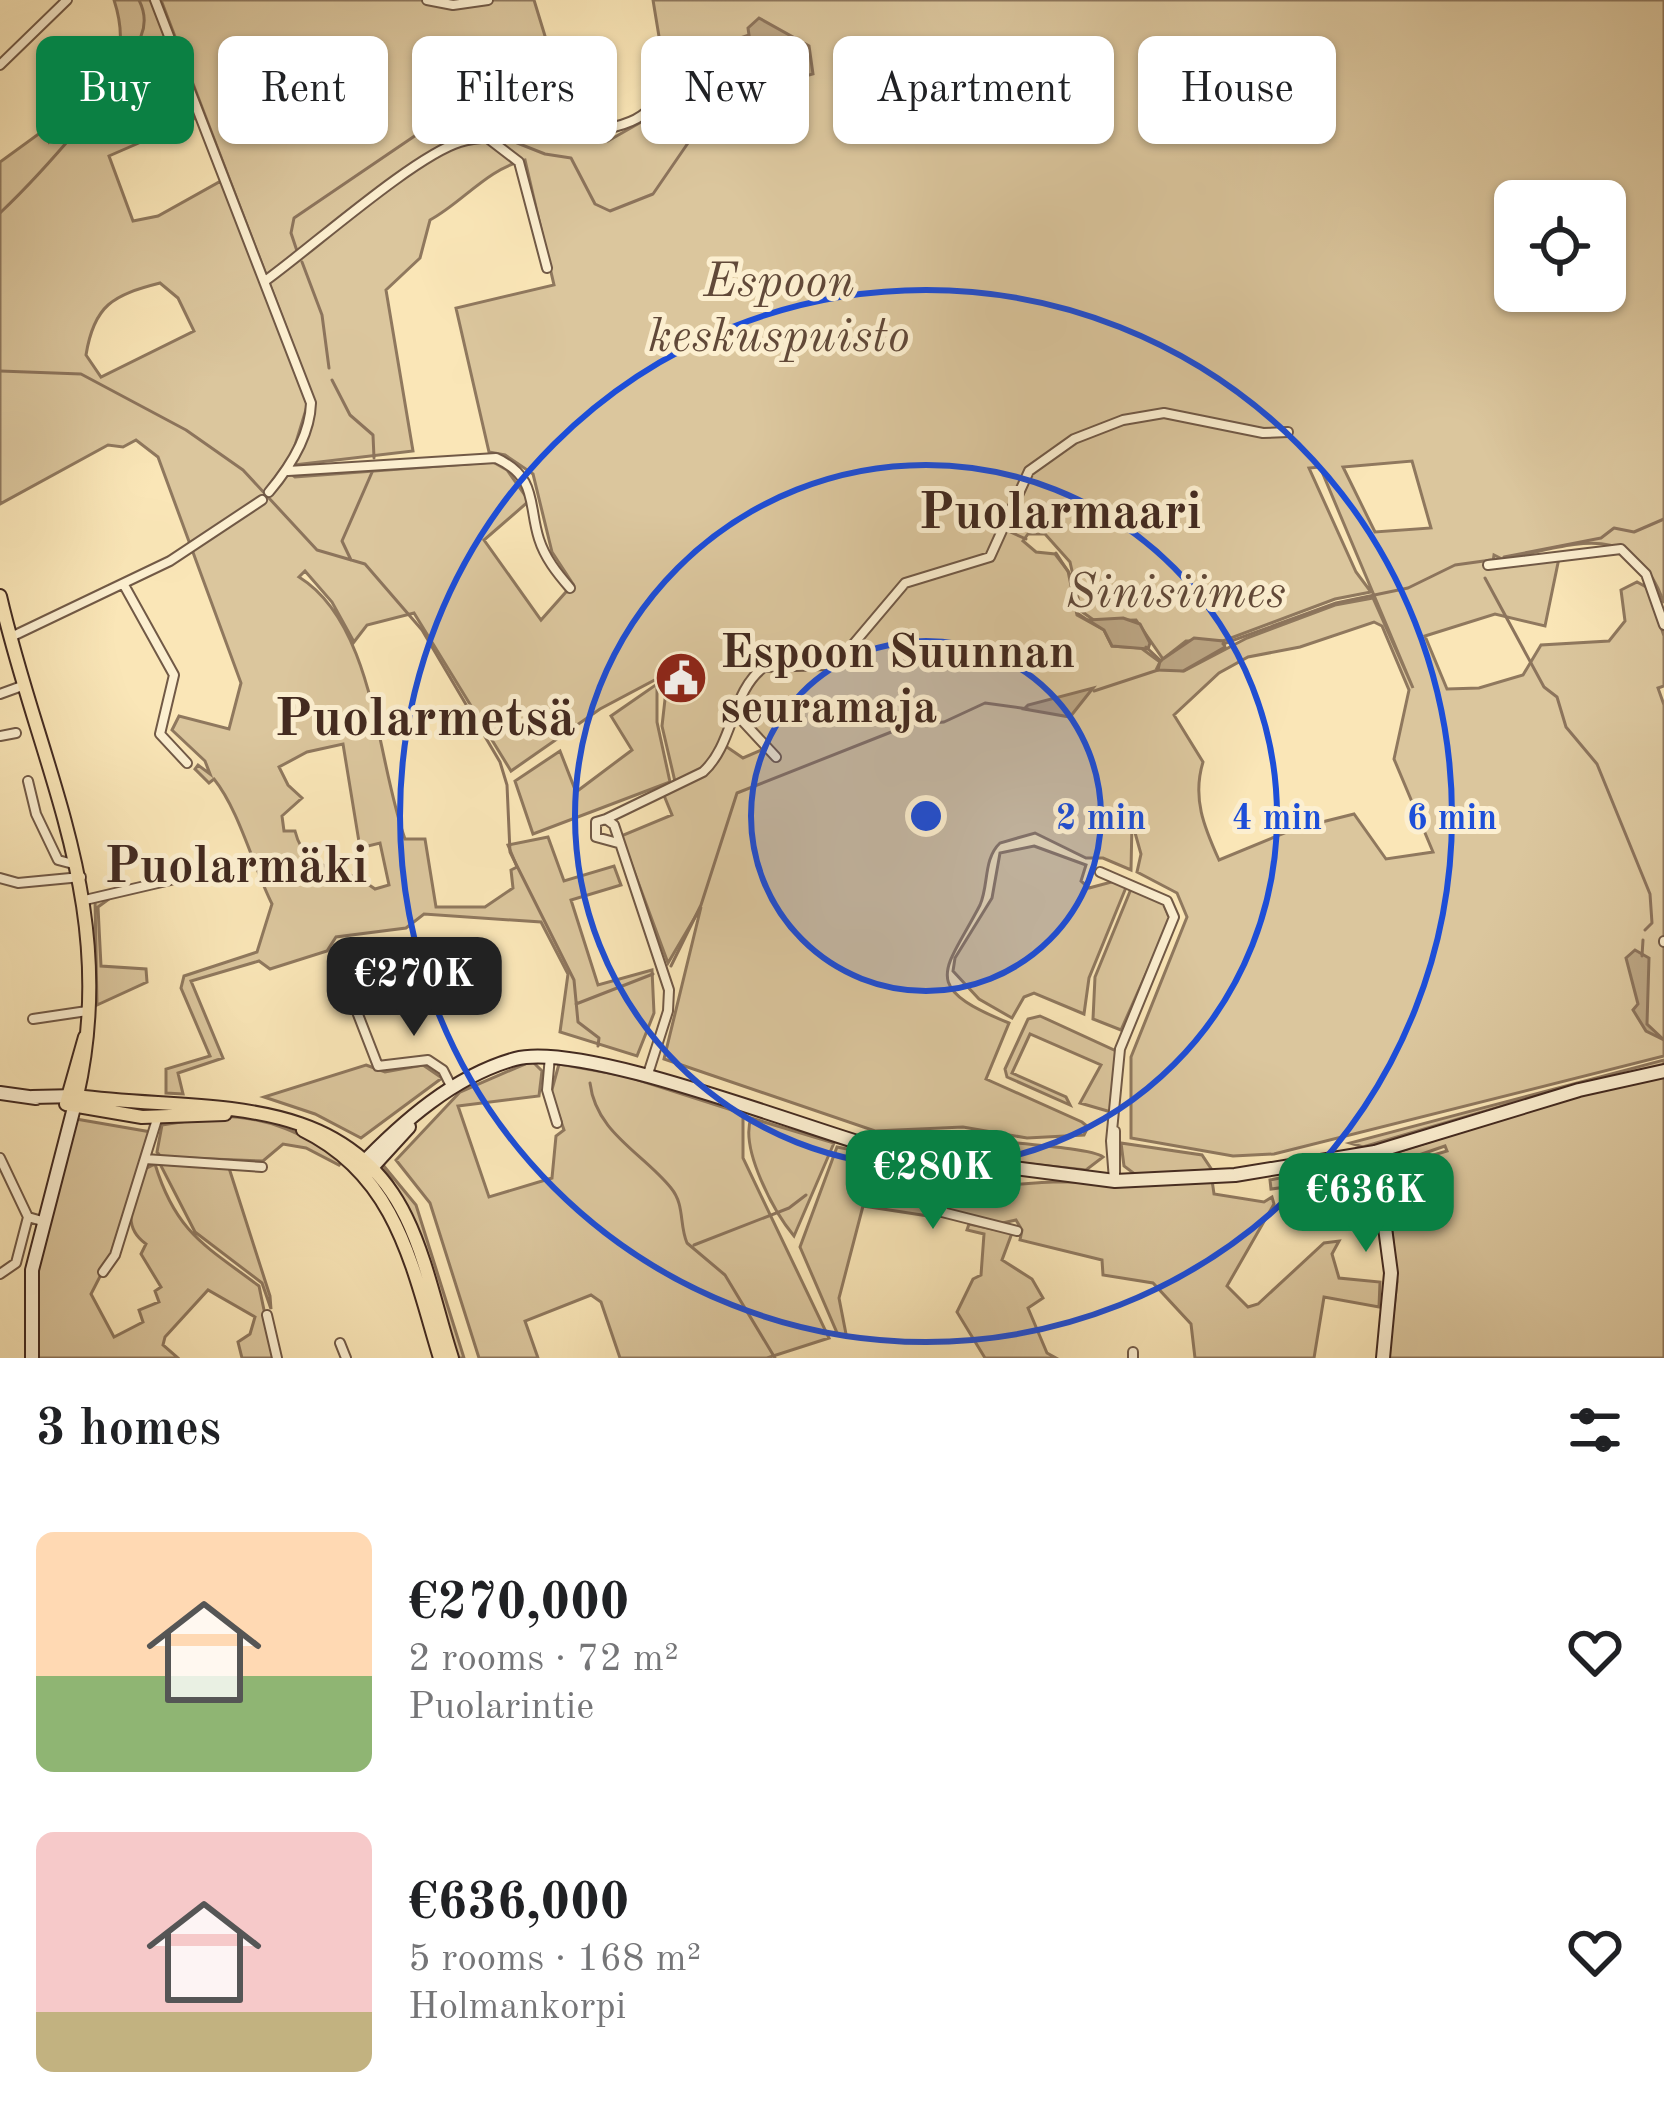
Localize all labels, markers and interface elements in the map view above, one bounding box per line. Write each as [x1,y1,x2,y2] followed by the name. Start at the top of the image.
[36,36,194,144] chip: Buy
[218,36,388,144] chip: Rent
[412,36,617,144] chip: Filters
[641,36,809,144] chip: New
[833,36,1114,144] chip: Apartment
[1138,36,1336,144] chip: House
[1494,180,1626,312] map controls
[1494,180,1626,312] button: locate
[648,259,910,362] park label: Espoon keskuspuisto
[918,489,1202,540] district label: Puolarmaari
[1066,570,1286,618] park label: Sinisiimes
[720,630,1075,733] place label: Espoon Suunnan seuramaja
[653,650,709,706] public building icon: Espoon Suunnan seuramaja
[274,694,576,748] district label: Puolarmetsä
[905,795,947,837] centre of rings
[1056,802,1146,838] text: 2 min
[1232,802,1322,838] text: 4 min
[1407,802,1497,838] text: 6 min
[104,843,368,894] district label: Puolarmäki
[330,937,498,1039] pin: €270K
[354,956,474,995] text: €270K
[849,1130,1017,1232] pin: €280K
[873,1149,993,1188] text: €280K
[1282,1153,1450,1255] pin: €636K
[1306,1172,1426,1211] text: €636K
[1562,1397,1628,1463] icon: filters
[36,1405,221,1456] text: 3 homes
[408,1579,629,1630] text: €270,000
[132,1580,276,1724] icon: home
[1562,1619,1628,1685] icon: heart
[408,1640,679,1679] text: 2 rooms · 72 m²
[408,1688,594,1727] text: Puolarintie
[408,1879,629,1930] text: €636,000
[132,1880,276,2024] icon: home
[1562,1919,1628,1985] icon: heart
[408,1940,701,1979] text: 5 rooms · 168 m²
[408,1988,626,2027] text: Holmankorpi

